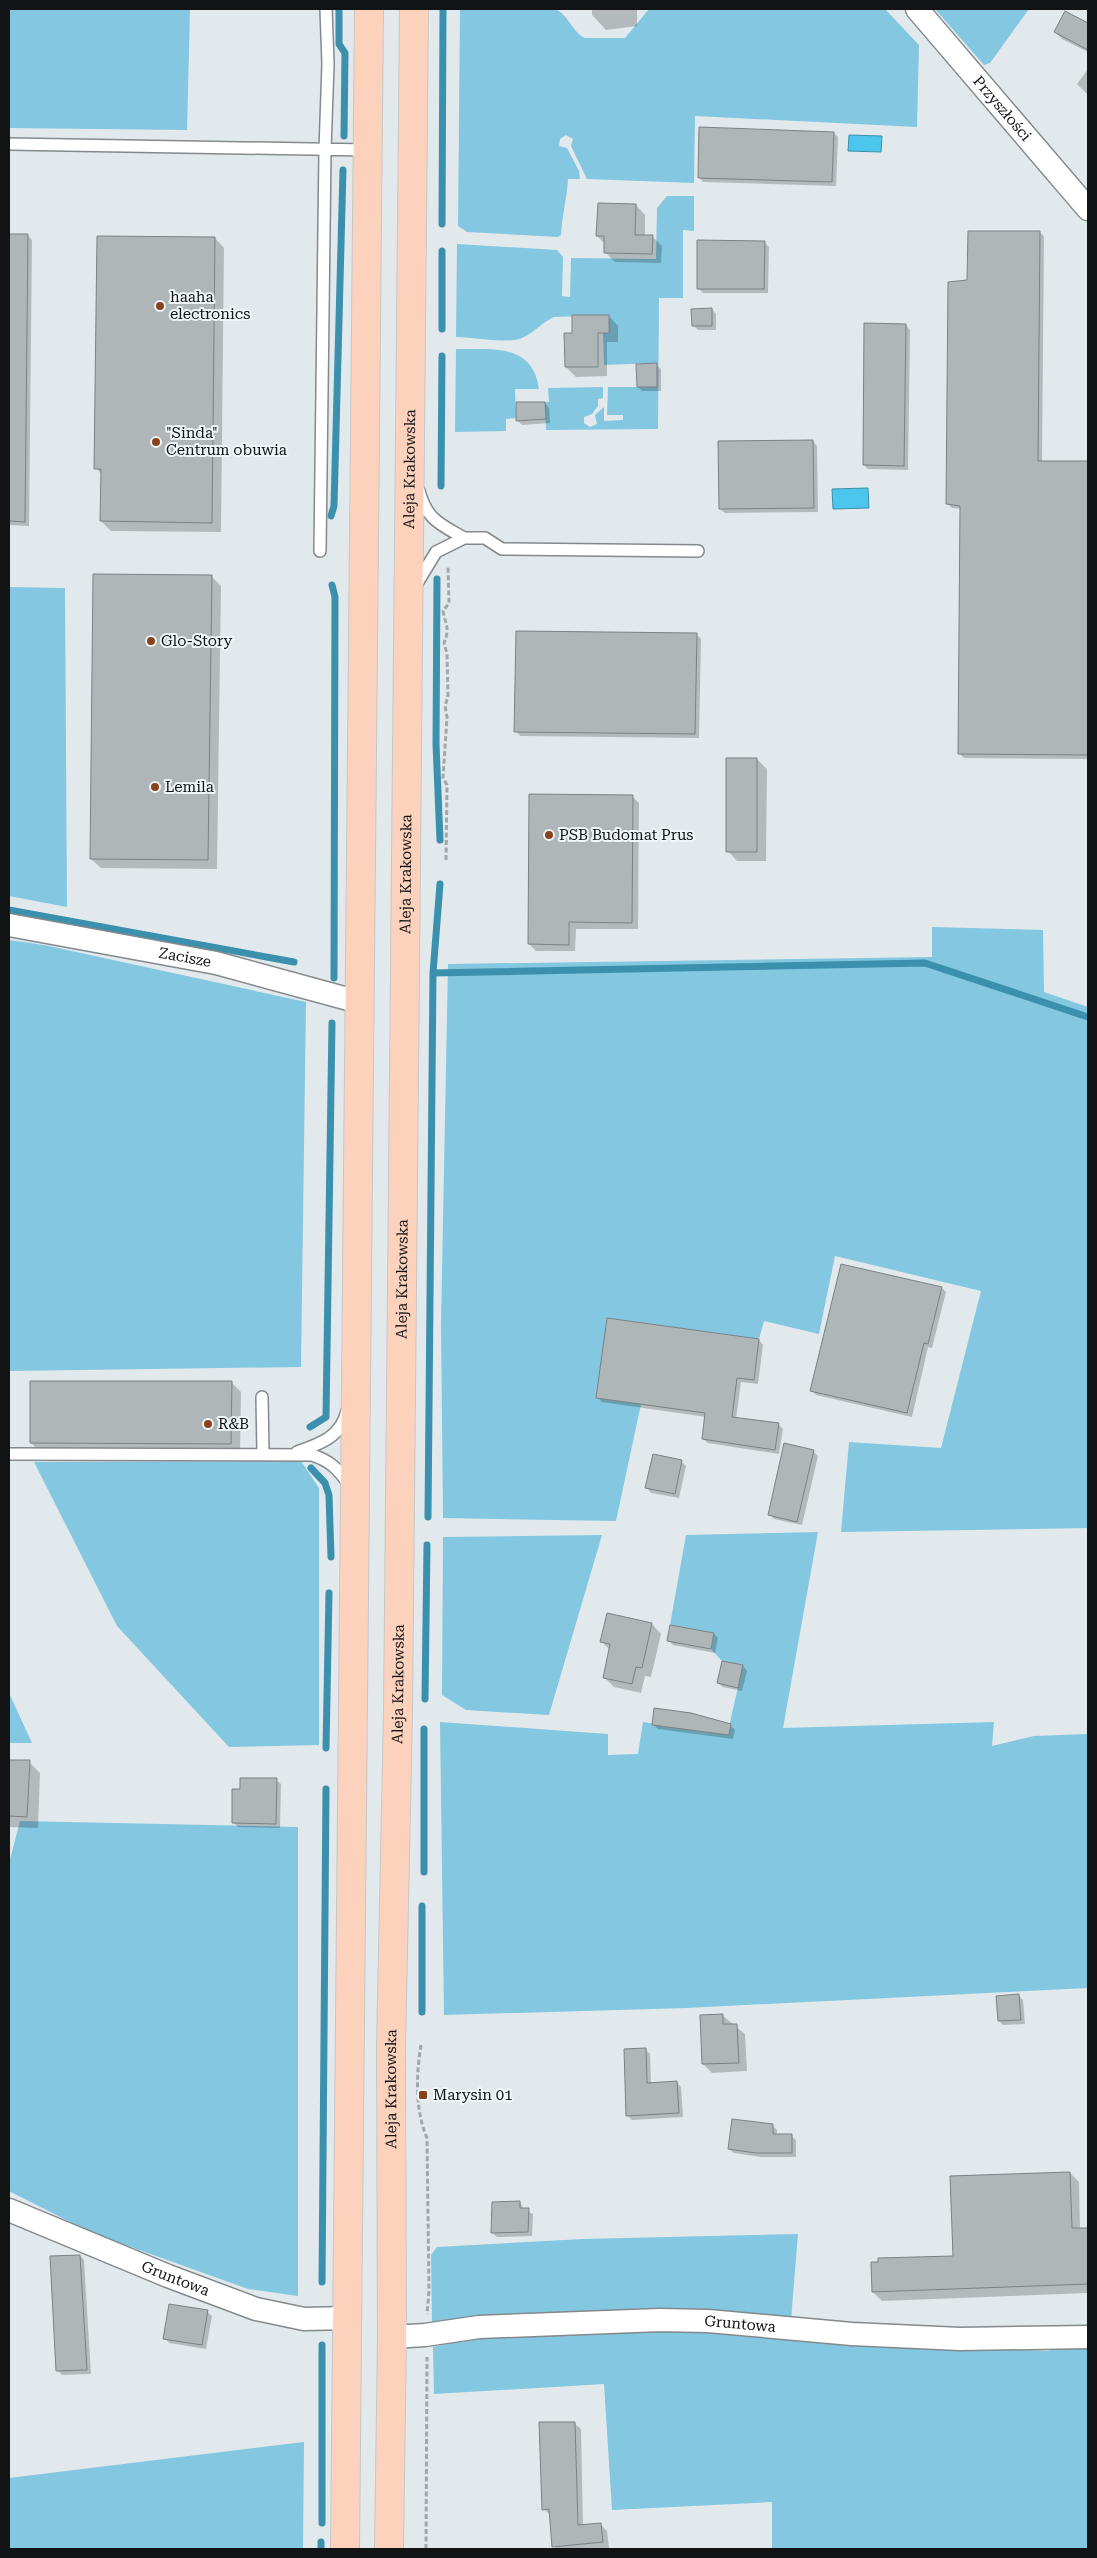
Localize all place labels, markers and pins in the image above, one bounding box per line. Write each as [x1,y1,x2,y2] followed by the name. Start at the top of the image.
[170,288,250,323] place label: haaha electronics
[154,300,166,312] marker: haaha electronics
[166,424,287,459] place label: "Sinda" Centrum obuwia
[150,436,162,448] marker: "Sinda" Centrum obuwia
[161,632,232,650] place label: Glo-Story
[145,635,157,647] marker: Glo-Story
[165,778,214,796] place label: Lemila
[149,781,161,793] marker: Lemila
[559,826,693,844] place label: PSB Budomat Prus
[543,829,555,841] marker: PSB Budomat Prus
[218,1415,249,1433] place label: R&B
[202,1418,214,1430] marker: R&B
[433,2086,513,2104] place label: Marysin 01
[417,2089,429,2101] marker: Marysin 01

